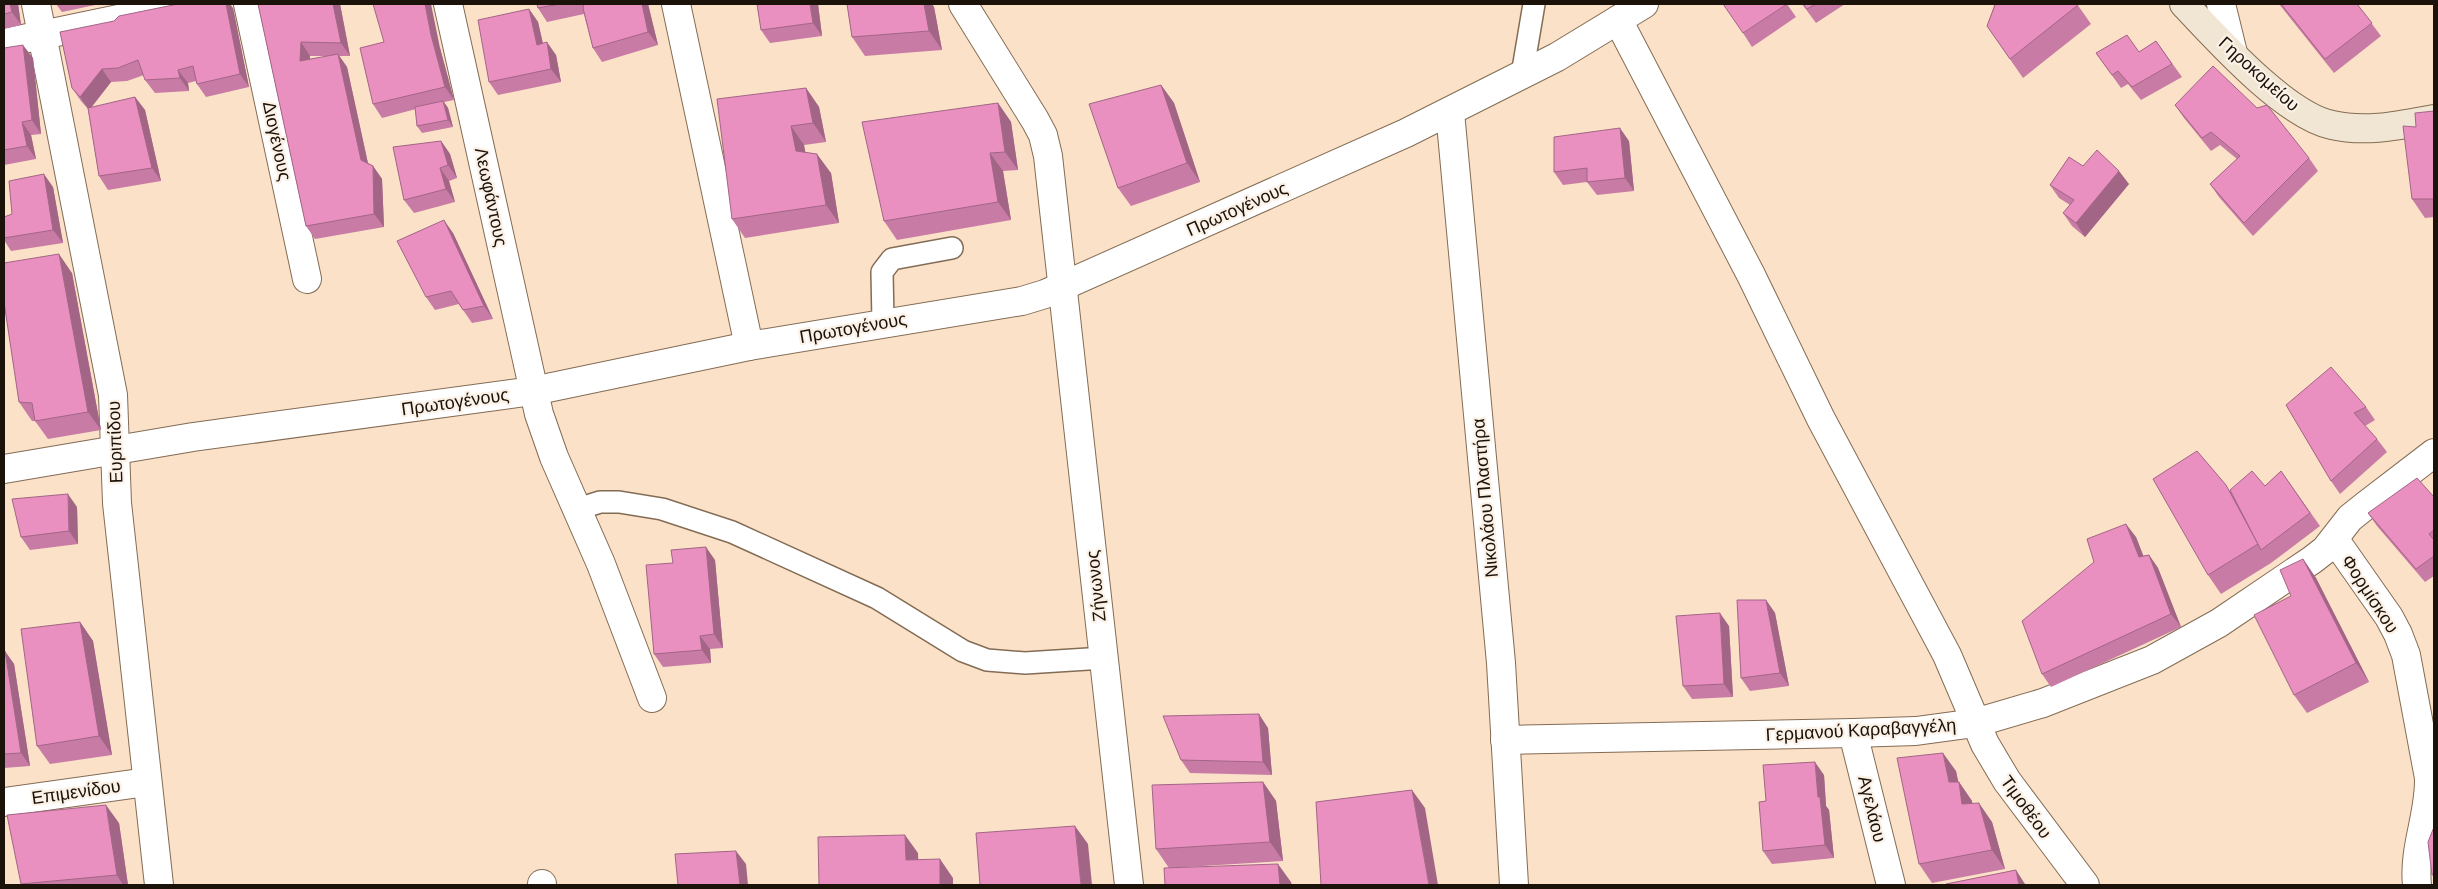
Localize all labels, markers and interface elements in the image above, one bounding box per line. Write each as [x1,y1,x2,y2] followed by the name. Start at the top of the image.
[2214,32,2304,116] street label: Γηροκομείου
[258,99,296,183] street label: Διογένους
[470,146,512,249] street label: Λεωφάντους
[1183,177,1291,241] street label: Πρωτογένους
[798,308,909,348] street label: Πρωτογένους
[400,384,511,420] street label: Πρωτογένους
[103,400,127,484] street label: Ευριπίδου
[1467,417,1503,579] street label: Νικολάου Πλαστήρα
[1081,549,1111,623] street label: Ζήνωνος
[2337,551,2403,637] street label: Φορμίσκου
[1765,714,1957,746] street label: Γερμανού Καραβαγγέλη
[1996,771,2056,843] street label: Τιμοθέου
[1853,773,1891,845] street label: Αγελάου
[30,775,122,809] street label: Επιμενίδου

